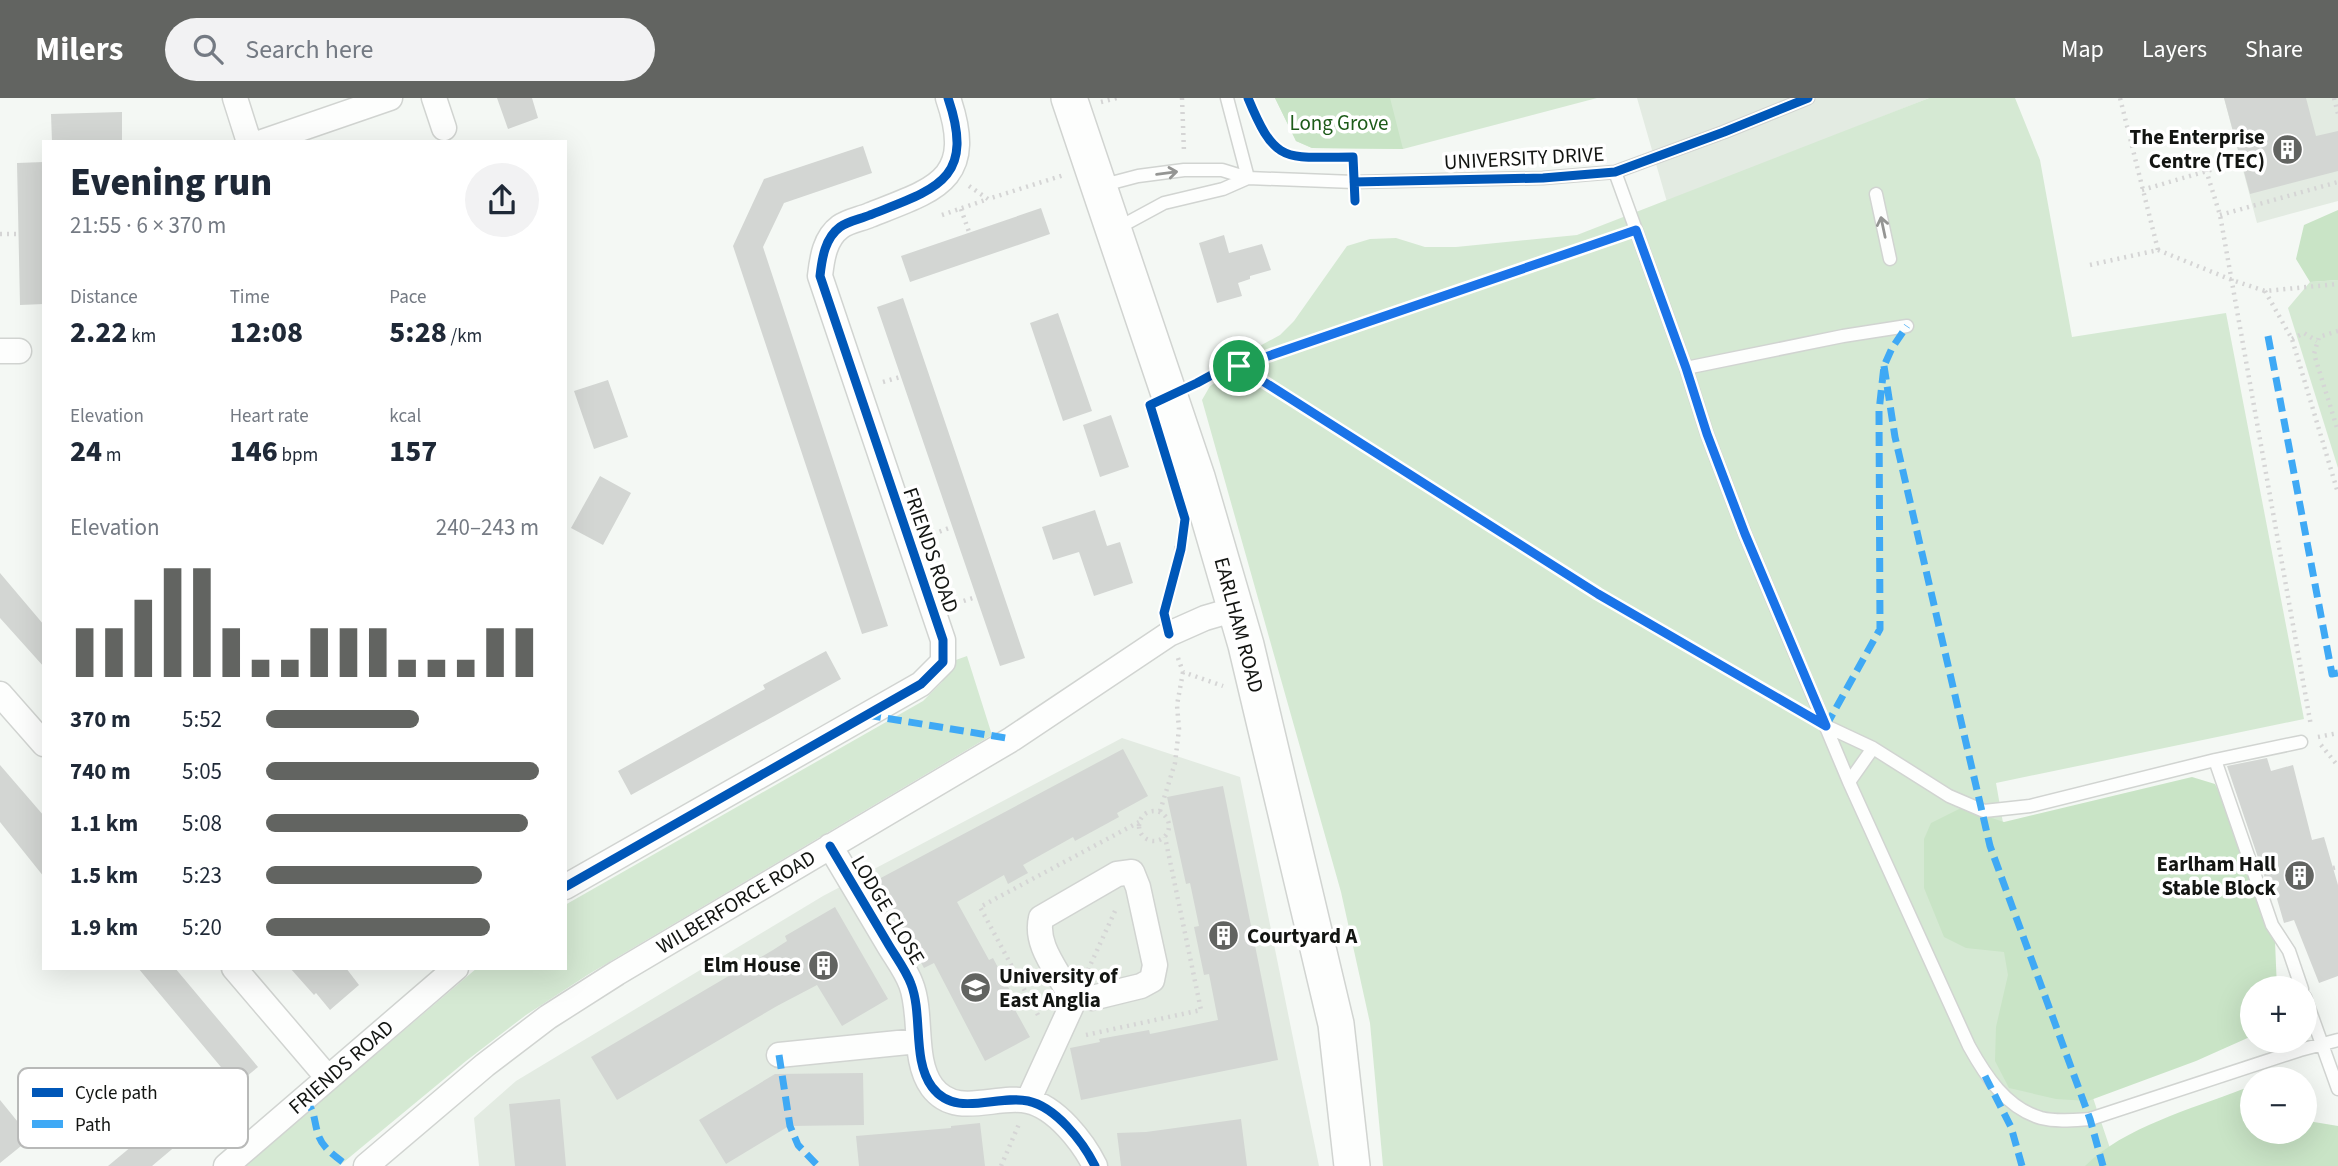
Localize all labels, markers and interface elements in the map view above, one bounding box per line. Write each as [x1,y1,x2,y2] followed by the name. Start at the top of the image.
[165,18,655,81] search box
[35,26,123,73] text: Milers
[189,30,227,68] icon: search
[245,31,373,68] text: Search here
[2061,32,2104,67] text: Map
[2142,32,2207,67] text: Layers
[2245,32,2303,67] text: Share
[1289,108,1389,138] park label: Long Grove
[2129,122,2265,176] place label: The Enterprise Centre (TEC)
[2271,132,2305,166] building icon: The Enterprise Centre (TEC)
[1443,139,1605,177] street label: UNIVERSITY DRIVE
[70,156,272,210] text: Evening run
[465,163,539,237] button: share
[1155,166,1177,179] one-way arrow
[70,209,226,242] text: 21:55 · 6 × 370 m
[1875,216,1889,239] one-way arrow
[70,284,138,311] text: Distance
[230,284,270,311] text: Time
[389,284,427,311] text: Pace
[70,311,127,354] text: 2.22
[230,311,303,354] text: 12:08
[389,311,447,354] text: 5:28
[127,323,156,350] text: km
[447,323,482,350] text: /km
[1209,336,1269,396] pin
[1220,347,1258,385] icon: arrive
[70,403,144,430] text: Elevation
[230,403,309,430] text: Heart rate
[389,403,421,430] text: kcal
[70,430,102,473] text: 24
[230,430,278,473] text: 146
[389,430,437,473] text: 157
[102,442,122,469] text: m
[278,442,318,469] text: bpm
[896,483,966,617] street label: FRIENDS ROAD
[70,511,160,544] text: Elevation
[436,511,539,544] text: 240–243 m
[1206,554,1272,696] street label: EARLHAM ROAD
[70,703,131,736] text: 370 m
[182,703,222,736] text: 5:52
[70,755,131,788] text: 740 m
[182,755,222,788] text: 5:05
[70,807,138,840] text: 1.1 km
[182,807,222,840] text: 5:08
[651,843,821,961] street label: WILBERFORCE ROAD
[2157,849,2276,903] place label: Earlham Hall Stable Block
[844,850,932,970] street label: LODGE CLOSE
[70,859,138,892] text: 1.5 km
[182,859,222,892] text: 5:23
[2282,859,2316,893] building icon: Earlham Hall Stable Block
[70,911,138,944] text: 1.9 km
[182,911,222,944] text: 5:20
[1207,919,1241,953] building icon: Courtyard A
[1247,921,1358,951] place label: Courtyard A
[807,948,841,982] building icon: Elm House
[703,950,801,980] place label: Elm House
[999,961,1118,1015] place label: University of East Anglia
[959,971,993,1005] school or university icon: University of East Anglia
[2240,976,2317,1144] map controls
[2240,976,2317,1053] button: +
[282,1013,400,1121] street label: FRIENDS ROAD
[2240,1067,2317,1144] button: −
[18,1068,248,1148] legend
[75,1080,157,1107] text: Cycle path
[75,1112,111,1139] text: Path

